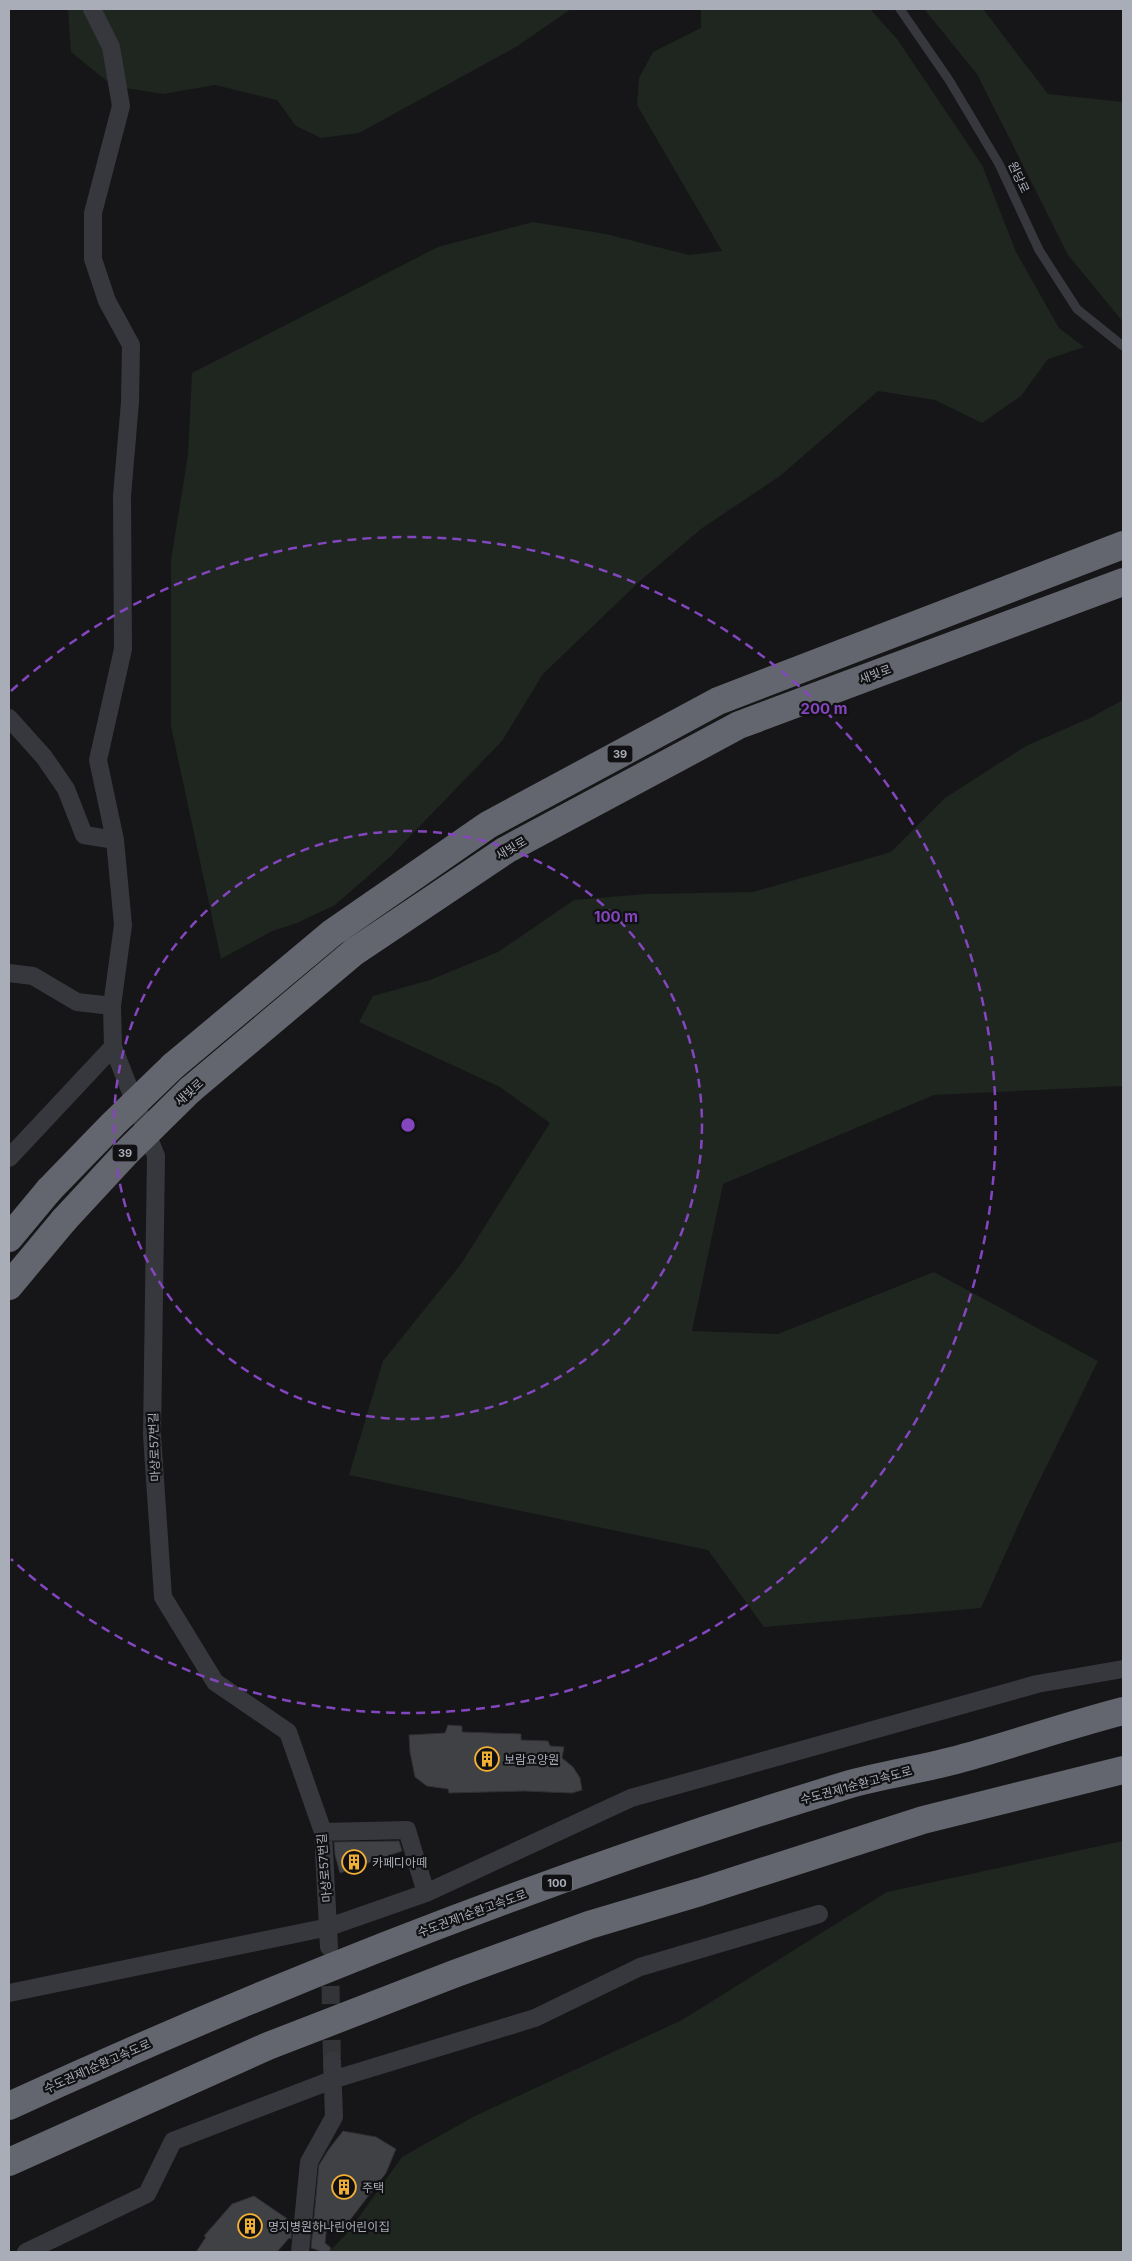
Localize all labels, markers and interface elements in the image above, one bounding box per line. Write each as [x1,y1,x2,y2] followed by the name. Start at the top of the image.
[1005,159,1033,195] street label: 원당로
[857,661,893,687] street label: 새빛로
[801,699,847,718] text: 200 m
[608,746,632,762] road number: 39
[493,833,529,863] street label: 새빛로
[594,907,638,926] text: 100 m
[172,1075,206,1109] street label: 새빛로
[399,1116,417,1134] centre of rings
[112,1144,138,1162] road number: 39
[145,1412,163,1482] street label: 마상로57번길
[474,1746,500,1772] building icon: 보람요양원
[504,1752,559,1767] place label: 보람요양원
[798,1763,914,1807] street label: 수도권제1순환고속도로
[314,1833,334,1903] street label: 마상로57번길
[341,1849,367,1875] building icon: 카페디아떼
[372,1855,427,1870] place label: 카페디아떼
[542,1875,572,1892] road number: 100
[415,1886,529,1940] street label: 수도권제1순환고속도로
[41,2036,153,2096] street label: 수도권제1순환고속도로
[331,2174,357,2200] building icon: 주택
[362,2180,384,2195] place label: 주택
[237,2213,263,2239] building icon: 명지병원하나린어린이집
[268,2219,389,2234] place label: 명지병원하나린어린이집

